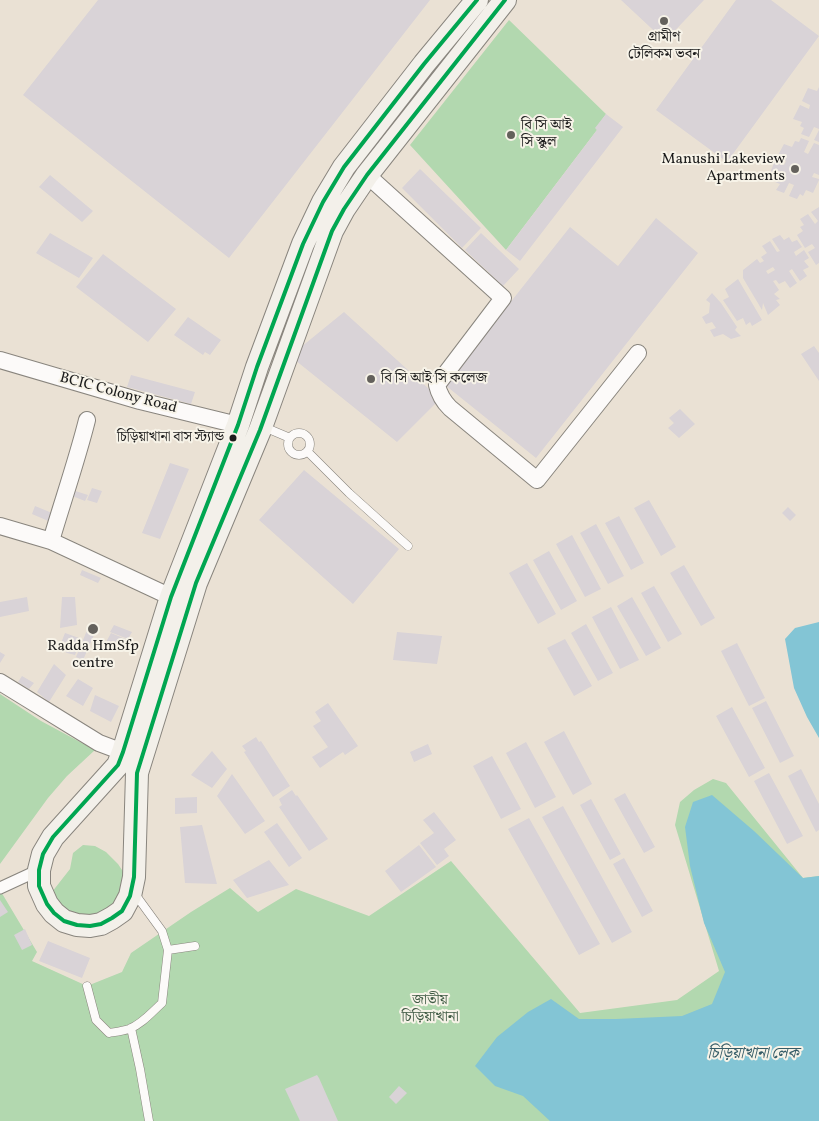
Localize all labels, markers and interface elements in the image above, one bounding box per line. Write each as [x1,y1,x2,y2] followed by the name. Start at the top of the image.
[658,15,670,27] marker: গ্রামীণ টেলিকম ভবন
[628,29,700,64] place label: গ্রামীণ টেলিকম ভবন
[521,117,572,152] place label: বি সি আই সি স্কুল
[505,129,517,141] marker: বি সি আই সি স্কুল
[661,151,785,186] place label: Manushi Lakeview Apartments
[789,163,801,175] marker: Manushi Lakeview Apartments
[57,370,179,418] street label: BCIC Colony Road
[381,370,487,388] place label: বি সি আই সি কলেজ
[365,373,377,385] marker: বি সি আই সি কলেজ
[117,430,224,446] place label: চিড়িয়াখানা বাস স্ট্যান্ড
[228,433,238,443] marker: চিড়িয়াখানা বাস স্ট্যান্ড
[86,622,100,636] marker: Radda HmSfp centre
[47,638,139,673] place label: Radda HmSfp centre
[401,992,459,1027] park label: জাতীয় চিড়িয়াখানা
[707,1045,799,1065] water label: চিড়িয়াখানা লেক

